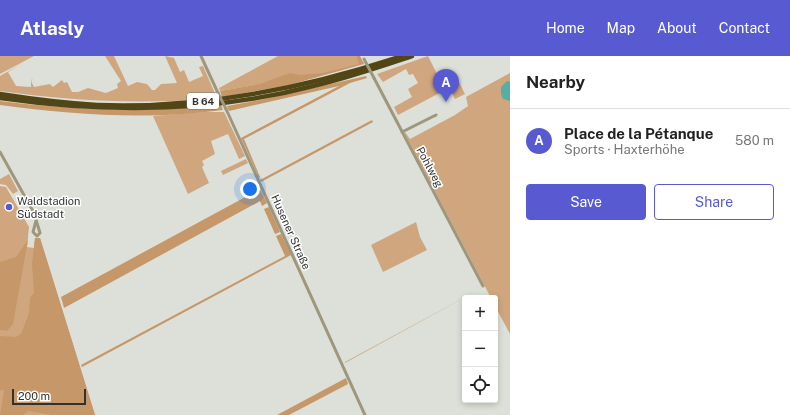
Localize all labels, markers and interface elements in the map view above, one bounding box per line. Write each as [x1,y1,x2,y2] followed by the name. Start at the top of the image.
[20,17,84,39] text: Atlasly
[546,20,585,36] text: Home
[607,20,635,36] text: Map
[657,20,697,36] text: About
[719,20,770,36] text: Contact
[433,69,459,102] pin: A
[526,72,585,92] text: Nearby
[187,93,219,109] road number: B 64
[564,125,713,142] text: Place de la Pétanque
[534,133,544,148] text: A
[735,133,774,148] text: 580 m
[564,142,685,157] text: Sports · Haxterhöhe
[414,145,446,189] street label: Pohlweg
[240,179,260,199] your location
[526,184,646,220] button: Save
[654,184,774,220] button: Share
[269,193,313,271] street label: Husener Straße
[17,195,80,220] place label: Waldstadion Südstadt
[4,202,14,212] marker: Waldstadion Südstadt
[462,295,498,403] map controls
[462,295,498,331] button: +
[462,331,498,367] button: −
[462,367,498,403] button: locate
[12,387,86,406] scale bar
[18,390,50,402] text: 200 m

